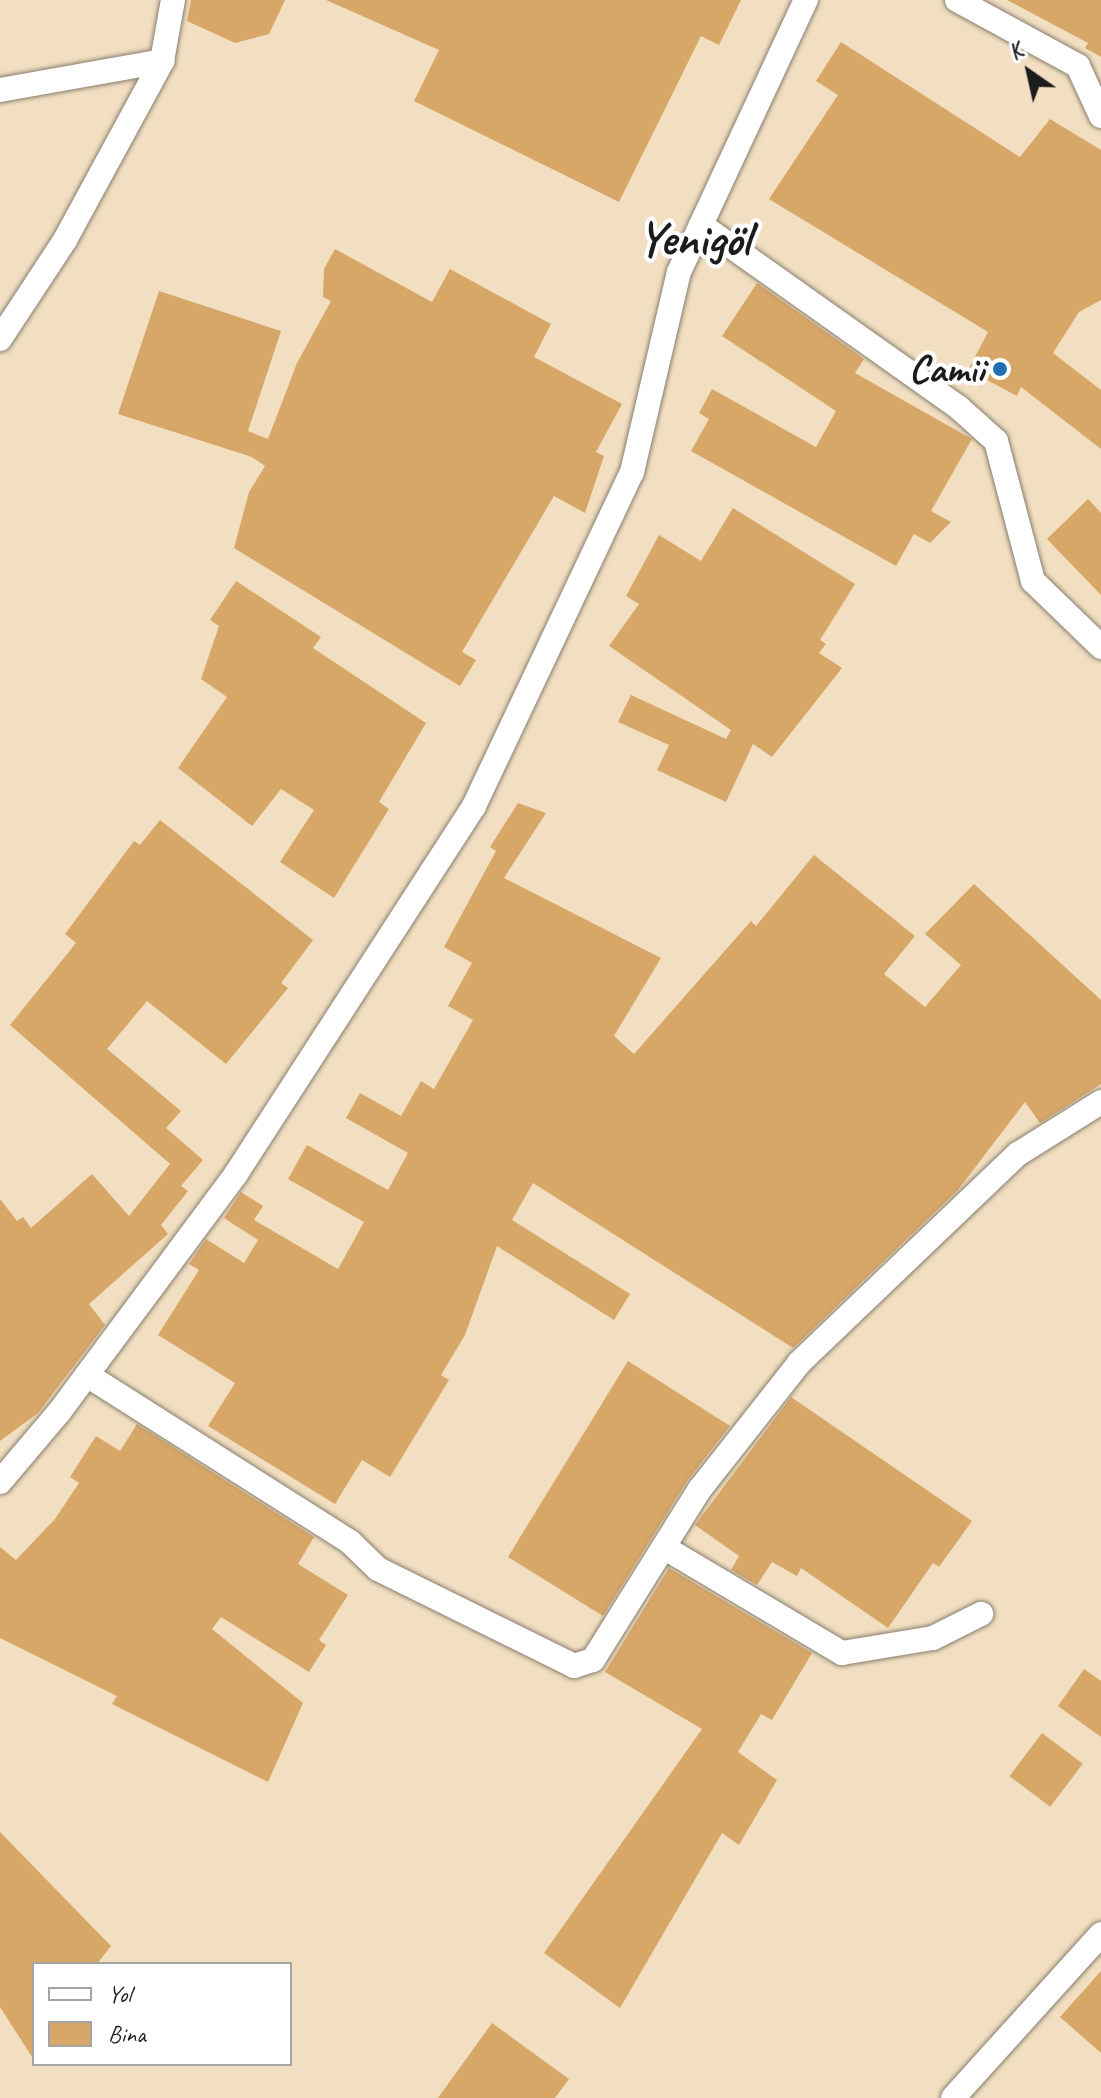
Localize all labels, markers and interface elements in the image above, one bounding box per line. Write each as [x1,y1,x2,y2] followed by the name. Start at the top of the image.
[989,32,1069,112] north arrow
[1003,37,1028,67] text: K
[638,211,750,269] district label: Yenigöl
[909,345,984,393] place label: Camii
[991,360,1009,378] marker: Camii
[32,1962,292,2066] legend
[108,1979,131,2009] text: Yol
[108,2019,146,2049] text: Bina

